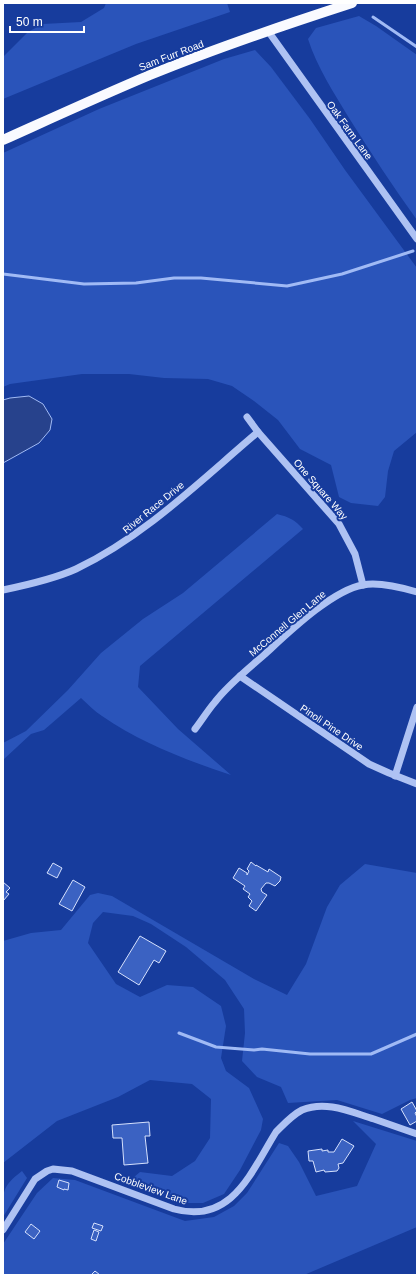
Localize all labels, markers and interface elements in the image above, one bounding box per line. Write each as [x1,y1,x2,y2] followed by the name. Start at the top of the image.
[10,8,84,34] scale bar
[16,15,43,29] text: 50 m
[137,38,205,73] street label: Sam Furr Road
[325,99,375,162] street label: Oak Farm Lane
[291,457,350,522] street label: One Square Way
[120,479,186,535] street label: River Race Drive
[247,588,328,659] street label: McConnell Glen Lane
[298,702,366,753] street label: Pinoli Pine Drive
[113,1170,189,1207] street label: Cobbleview Lane

